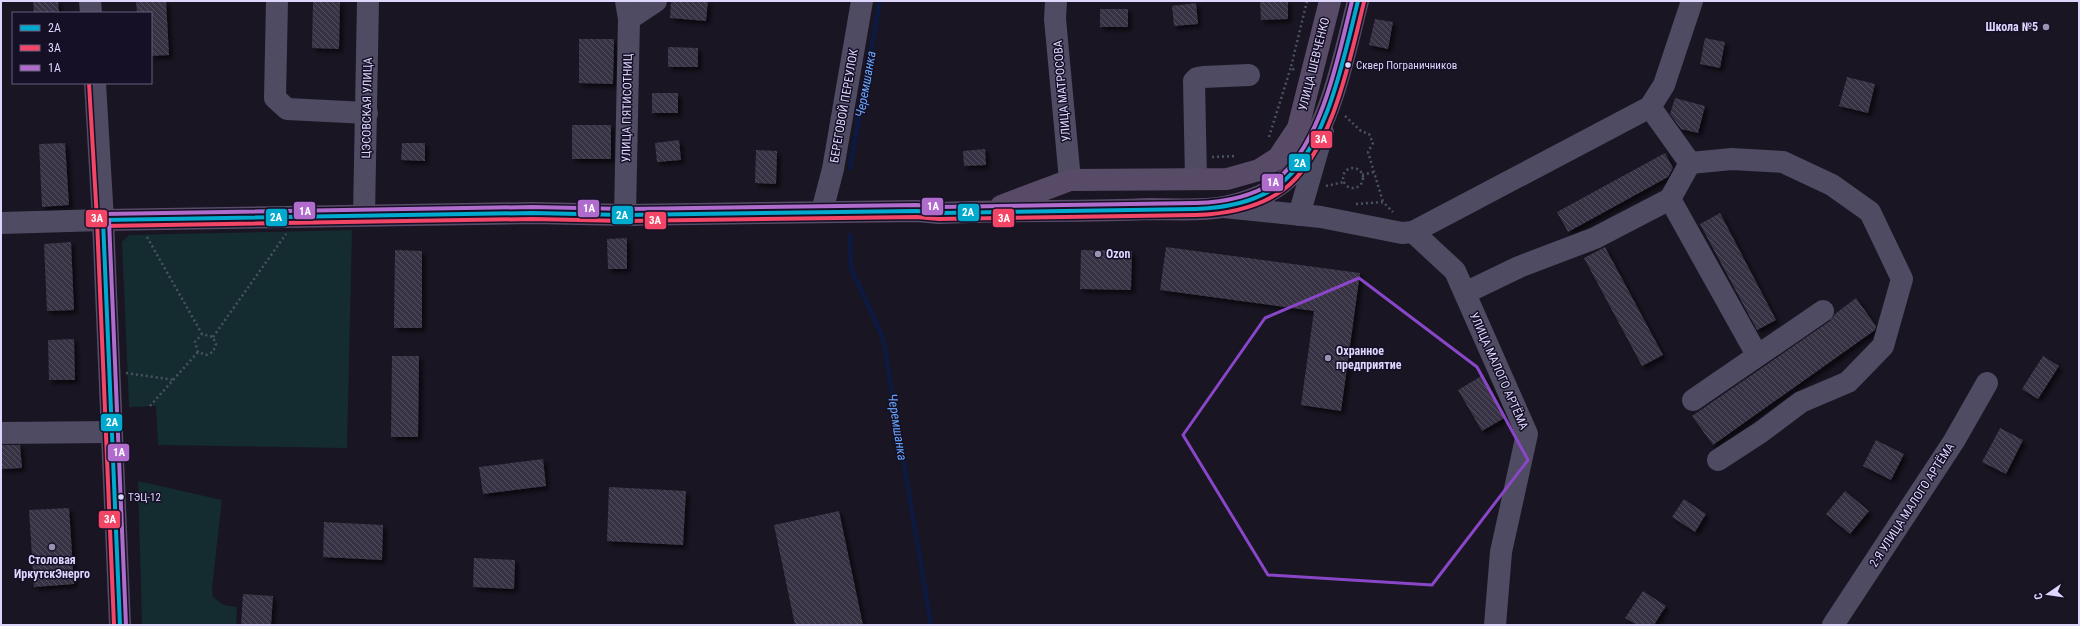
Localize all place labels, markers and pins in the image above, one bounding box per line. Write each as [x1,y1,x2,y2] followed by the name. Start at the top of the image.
[1985,20,2038,34] place label: Школа №5
[2041,22,2051,32] marker: Школа №5
[1356,59,1457,72] place label: Сквер Пограничников
[1343,60,1353,70] marker: Сквер Пограничников
[1106,247,1131,261] place label: Ozon
[1093,249,1103,259] marker: Ozon
[1336,344,1402,372] place label: Охранное предприятие
[1323,353,1333,363] marker: Охранное предприятие
[128,491,161,504] place label: ТЭЦ-12
[116,492,126,502] marker: ТЭЦ-12
[47,542,57,552] marker: Столовая ИркутскЭнерго
[14,553,90,581] place label: Столовая ИркутскЭнерго

